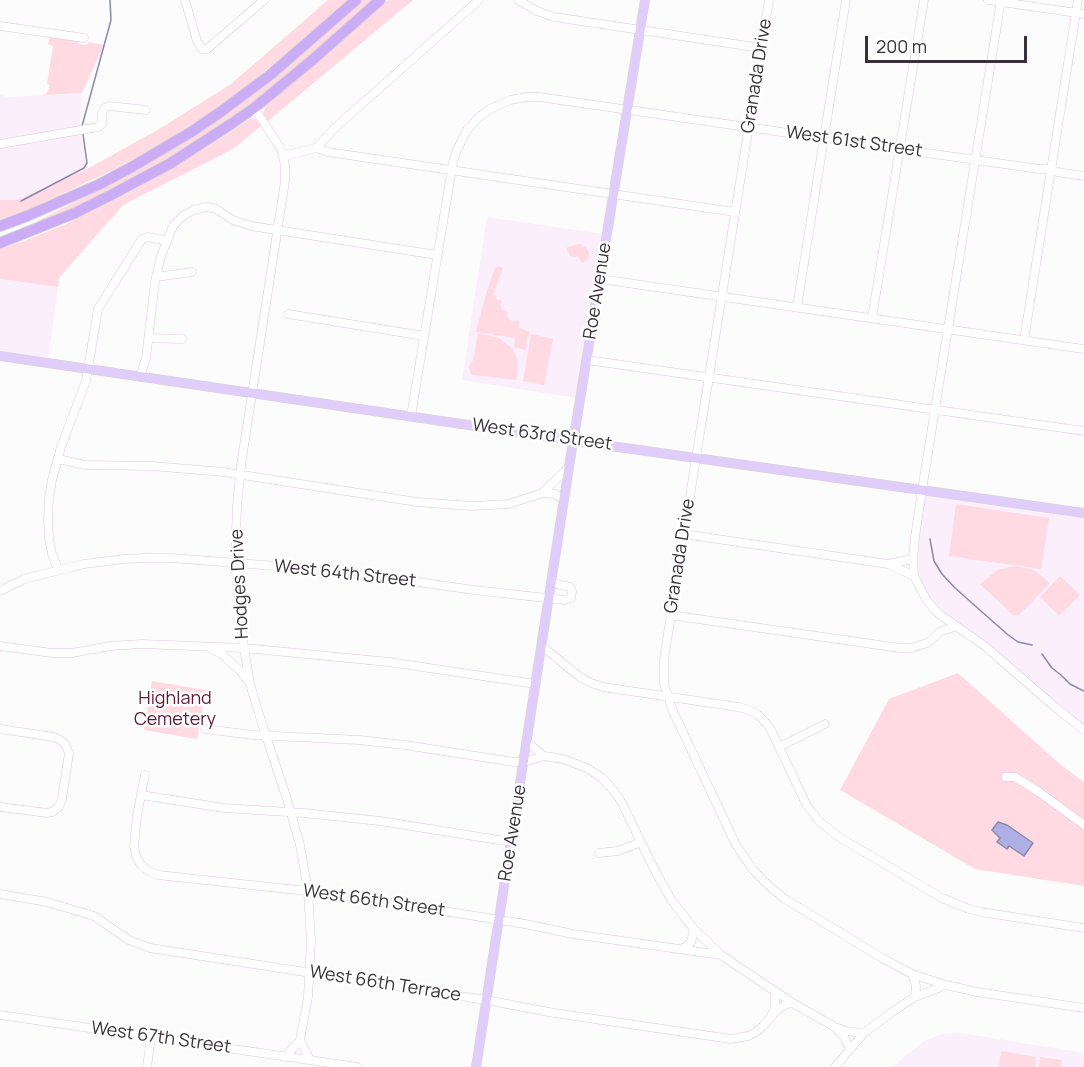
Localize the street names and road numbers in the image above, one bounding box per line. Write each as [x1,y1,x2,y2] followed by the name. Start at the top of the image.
[737,17,777,135] street label: Granada Drive
[784,122,924,162] street label: West 61st Street
[580,241,616,341] street label: Roe Avenue
[471,414,613,456] street label: West 63rd Street
[660,497,700,615] street label: Granada Drive
[226,529,254,639] street label: Hodges Drive
[273,556,417,592] street label: West 64th Street
[495,783,531,883] street label: Roe Avenue
[302,880,446,922] street label: West 66th Street
[308,961,462,1007] street label: West 66th Terrace
[90,1017,232,1059] street label: West 67th Street

